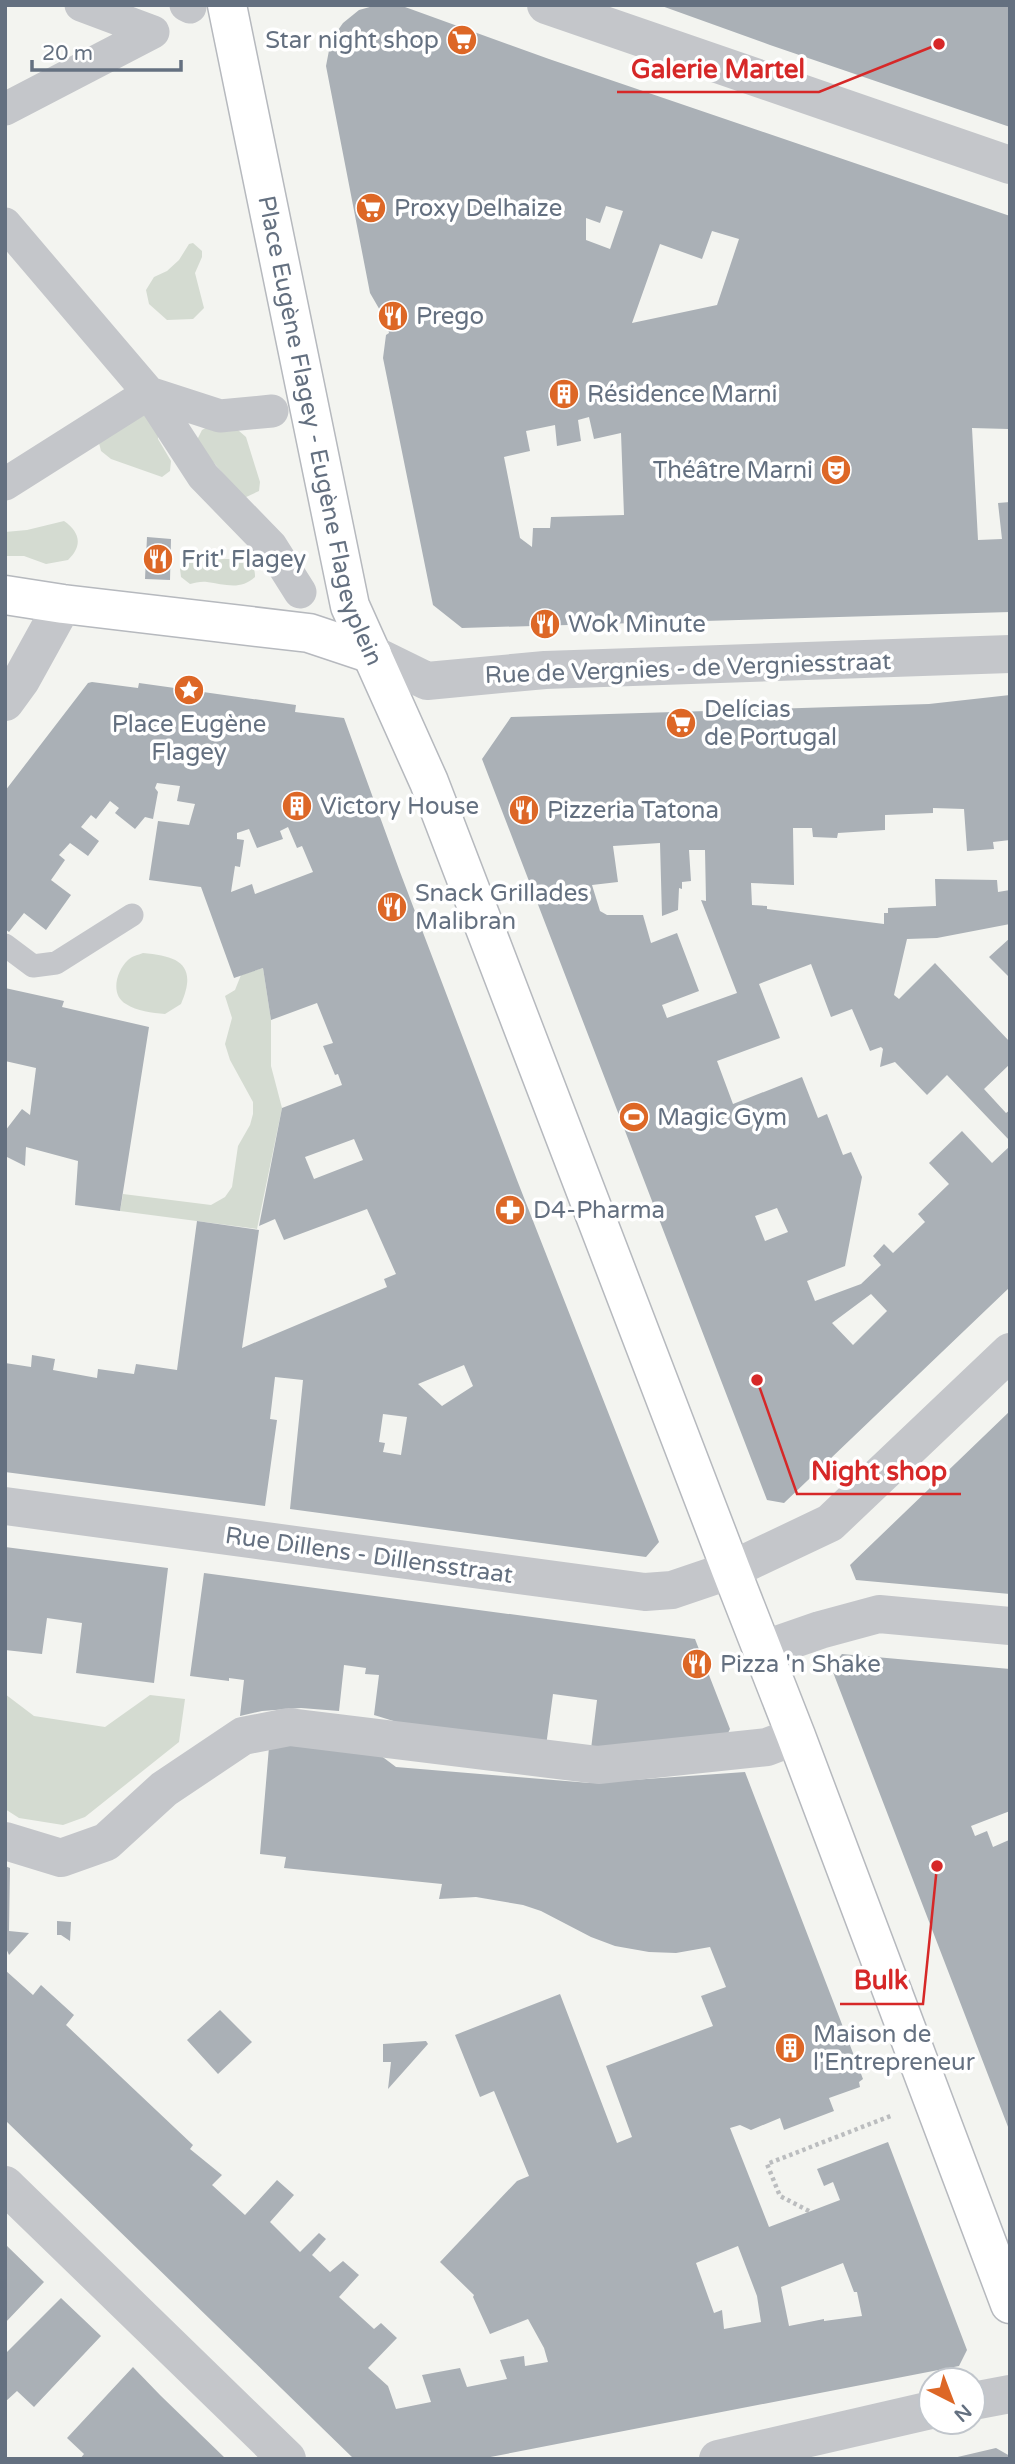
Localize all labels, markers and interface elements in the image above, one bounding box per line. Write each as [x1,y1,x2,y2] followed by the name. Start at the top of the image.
[445,23,479,57] supermarket icon: Star night shop
[265,26,439,55] place label: Star night shop
[32,28,180,72] scale bar
[42,41,93,66] text: 20 m
[617,45,819,92] callout: Galerie Martel
[631,54,805,85] text: Galerie Martel
[354,191,388,225] supermarket icon: Proxy Delhaize
[251,193,389,670] street label: Place Eugène Flagey - Eugène Flageyplein
[394,194,562,223] place label: Proxy Delhaize
[376,299,410,333] restaurant icon: Prego
[416,302,484,331] place label: Prego
[547,377,581,411] building icon: Résidence Marni
[587,380,778,409] place label: Résidence Marni
[819,453,853,487] theatre icon: Théâtre Marni
[653,456,813,485] place label: Théâtre Marni
[141,542,175,576] restaurant icon: Frit' Flagey
[181,545,306,574] place label: Frit' Flagey
[528,607,562,641] restaurant icon: Wok Minute
[568,610,706,639] place label: Wok Minute
[484,647,892,690] street label: Rue de Vergnies - de Vergniesstraat
[172,673,206,707] place icon: Place Eugène Flagey
[704,695,837,752] place label: Delícias de Portugal
[664,706,698,740] supermarket icon: Delícias de Portugal
[112,710,266,767] place label: Place Eugène Flagey
[280,789,314,823] building icon: Victory House
[320,792,479,821] place label: Victory House
[507,793,541,827] restaurant icon: Pizzeria Tatona
[547,796,719,825] place label: Pizzeria Tatona
[415,879,589,936] place label: Snack Grillades Malibran
[375,890,409,924] restaurant icon: Snack Grillades Malibran
[617,1100,651,1134] sports icon: Magic Gym
[657,1103,787,1132] place label: Magic Gym
[493,1193,527,1227] pharmacy icon: D4-Pharma
[533,1196,665,1225] place label: D4-Pharma
[797,1447,961,1494] callout: Night shop
[811,1456,947,1487] text: Night shop
[223,1521,515,1590] street label: Rue Dillens - Dillensstraat
[680,1647,714,1681] restaurant icon: Pizza 'n Shake
[720,1650,881,1679] place label: Pizza 'n Shake
[840,1957,923,2004] callout: Bulk
[854,1965,908,1996] text: Bulk
[813,2020,976,2077] place label: Maison de l'Entrepreneur
[773,2031,807,2065] building icon: Maison de l'Entrepreneur
[917,2366,987,2436] north arrow
[950,2400,976,2426] text: N

